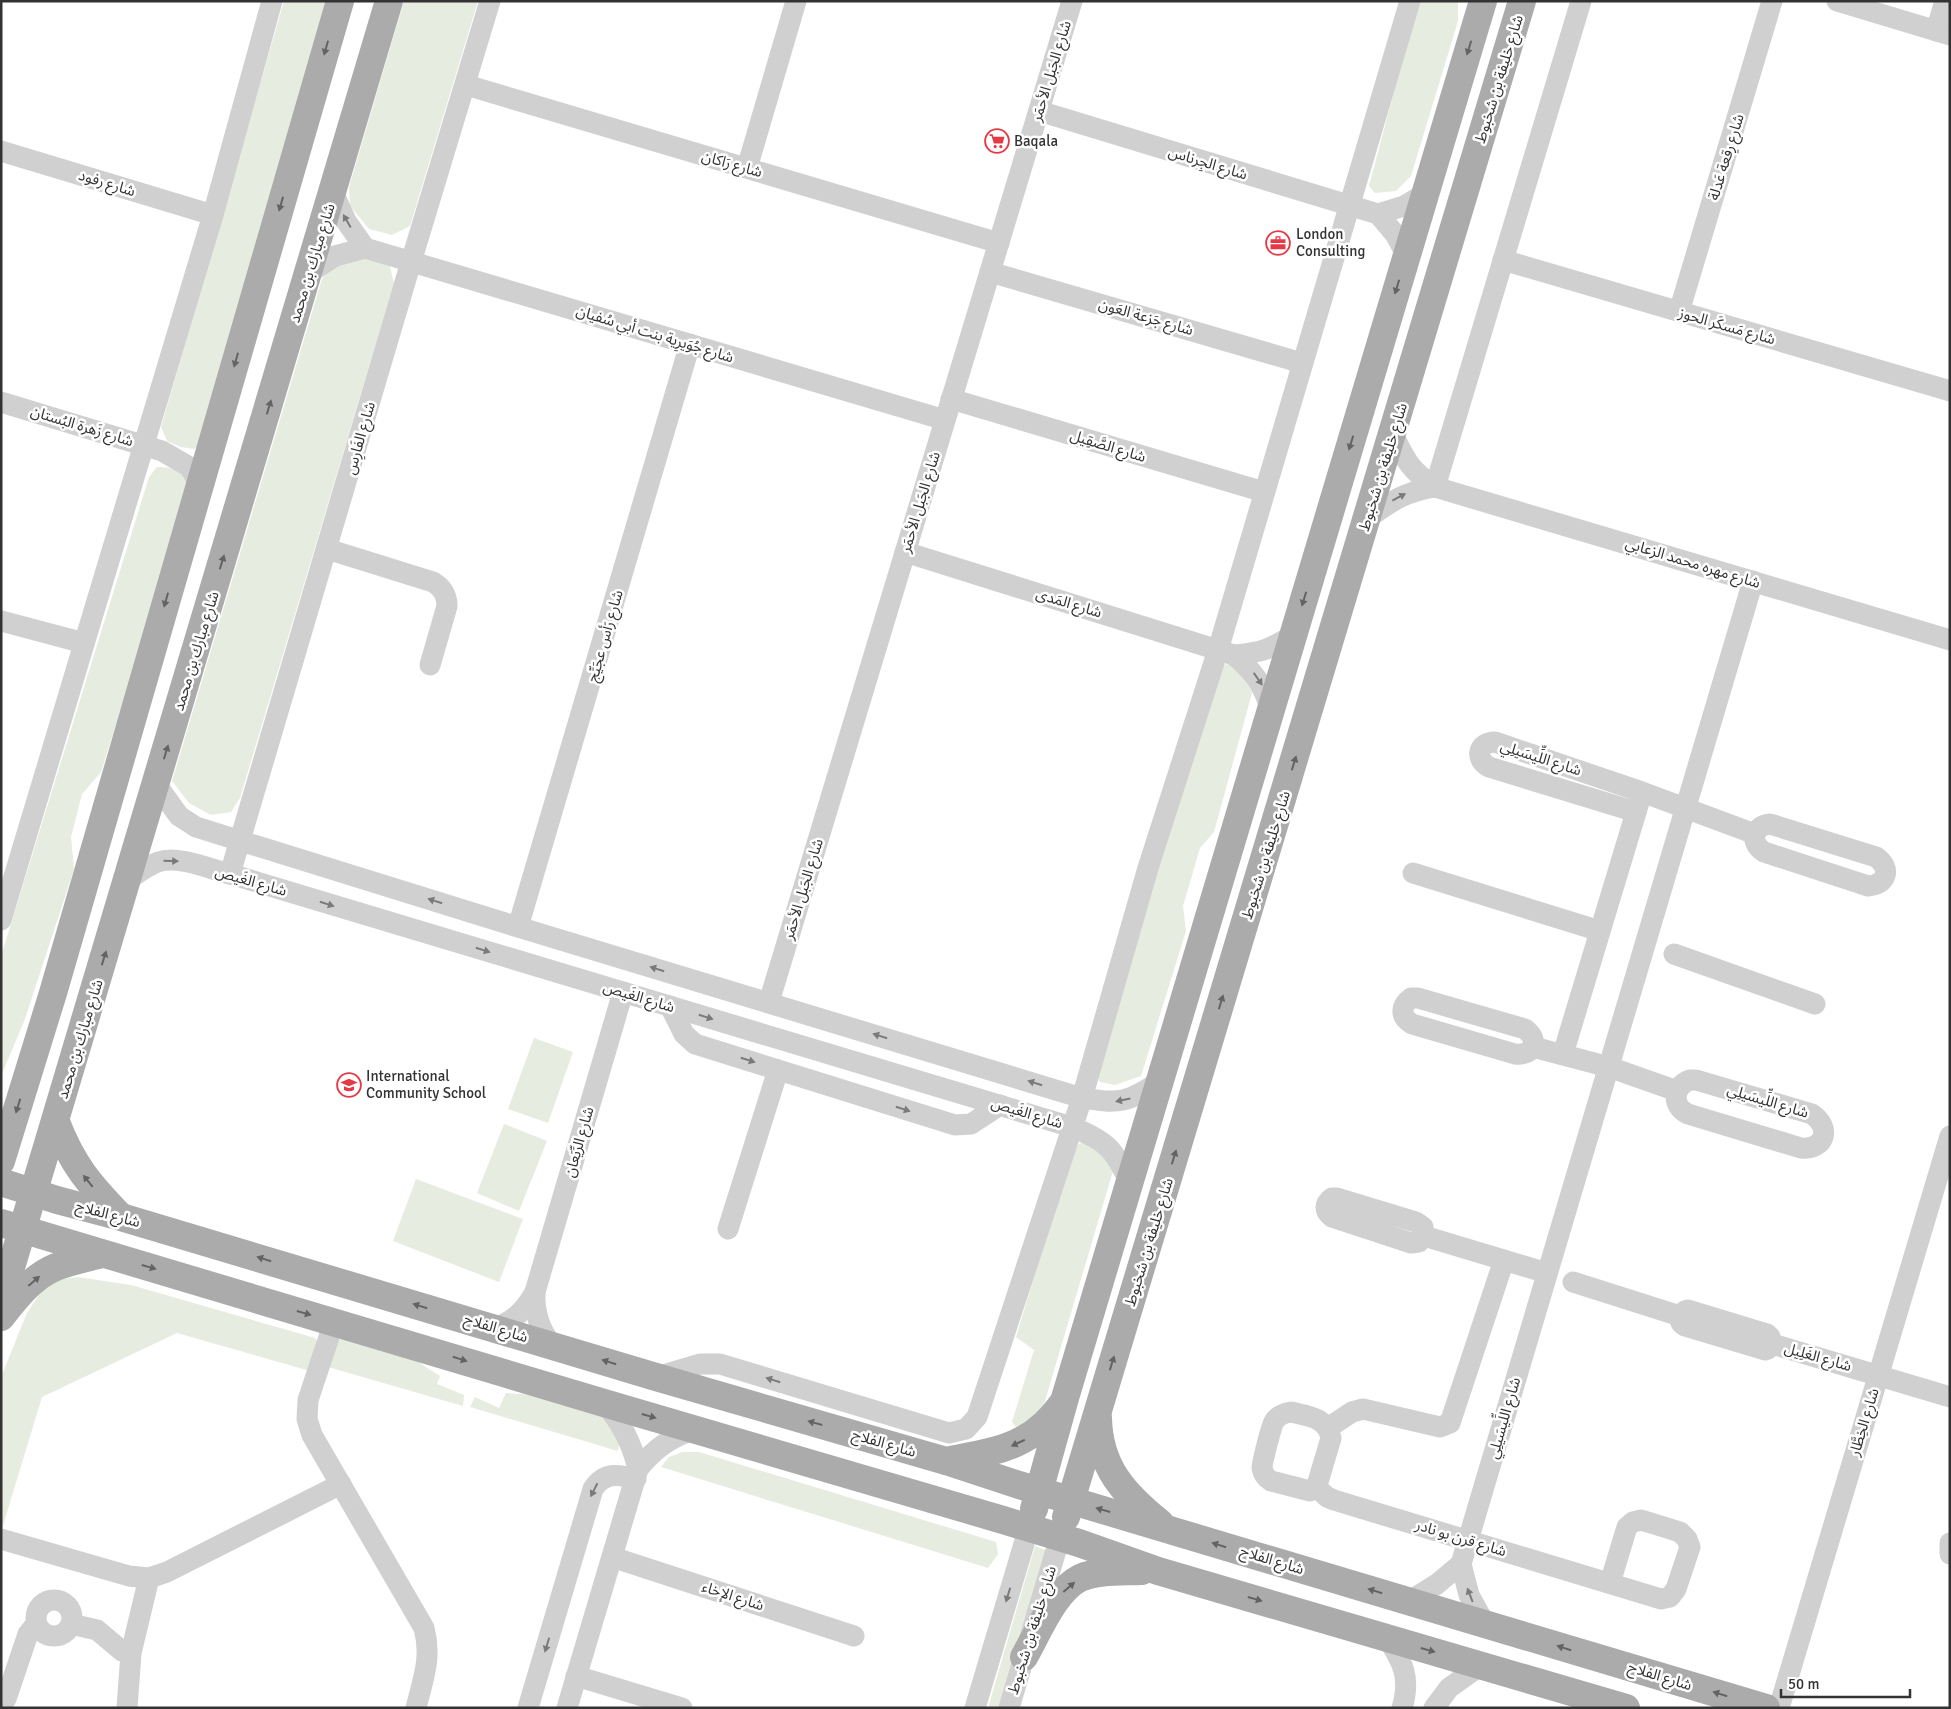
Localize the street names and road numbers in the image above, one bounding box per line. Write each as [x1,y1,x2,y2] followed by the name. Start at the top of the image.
[1471,12,1530,146] street label: شارع خليفة بن شخبوط
[1027,18,1078,126] street label: شارع الجَبل الأحمَر
[1704,111,1751,203] street label: شارع رِقعة عَدلة
[1165,142,1250,186] street label: شارع الجِرناس
[699,147,765,184] street label: شارع رَاكان
[76,166,138,203] street label: شارع رفود
[285,201,342,326] street label: شارع مبارك بن محمد
[1096,295,1196,342] street label: شارع جَزعة العَون
[573,301,736,369] street label: شارع جُوَيرِية بنت أبي سُفيان
[1675,303,1778,351] street label: شارع مَسكَر الحوز
[341,399,382,477] street label: شارع الفَارِس
[1355,400,1414,534] street label: شارع خليفة بن شخبوط
[28,402,136,453] street label: شارع زَهرة البُستان
[1067,426,1148,469] street label: شارع الصَّقِيل
[896,449,947,557] street label: شارع الجَبل الأحمَر
[1622,534,1763,595] street label: شارع مهره محمد الزعابي
[1033,584,1104,624] street label: شارع المَدى
[583,588,630,685] street label: شارع رَأس عجَيِّج
[169,589,226,714] street label: شارع مبارك بن محمد
[1497,733,1585,782] street label: شارع اللِّيسَيلِي
[1238,788,1297,922] street label: شارع خليفة بن شخبوط
[779,836,830,944] street label: شارع الجَبل الأحمَر
[212,862,289,903] street label: شارع الغَيص
[53,977,110,1102] street label: شارع مبارك بن محمد
[600,978,677,1019] street label: شارع الغَيص
[1724,1076,1812,1125] street label: شارع اللِّيسَيلِي
[988,1094,1065,1135] street label: شارع الغَيص
[560,1104,601,1180] street label: شارع الرِّيَعان
[1121,1175,1180,1309] street label: شارع خليفة بن شخبوط
[73,1197,142,1234] street label: شارع الفلاح
[461,1310,530,1349] street label: شارع الفلاح
[1782,1339,1854,1378] street label: شارع الغَلِيل
[1480,1374,1527,1462] street label: شارع اللِّيسَيلِي
[1845,1386,1886,1460] street label: شارع الخِطَّار
[849,1425,918,1464] street label: شارع الفلاح
[1411,1515,1509,1563] street label: شارع قرن بو نادر
[1237,1542,1306,1581] street label: شارع الفلاح
[1004,1563,1063,1697] street label: شارع خليفة بن شخبوط
[699,1578,767,1617] street label: شارع الإخاء
[1625,1658,1694,1697] street label: شارع الفلاح

